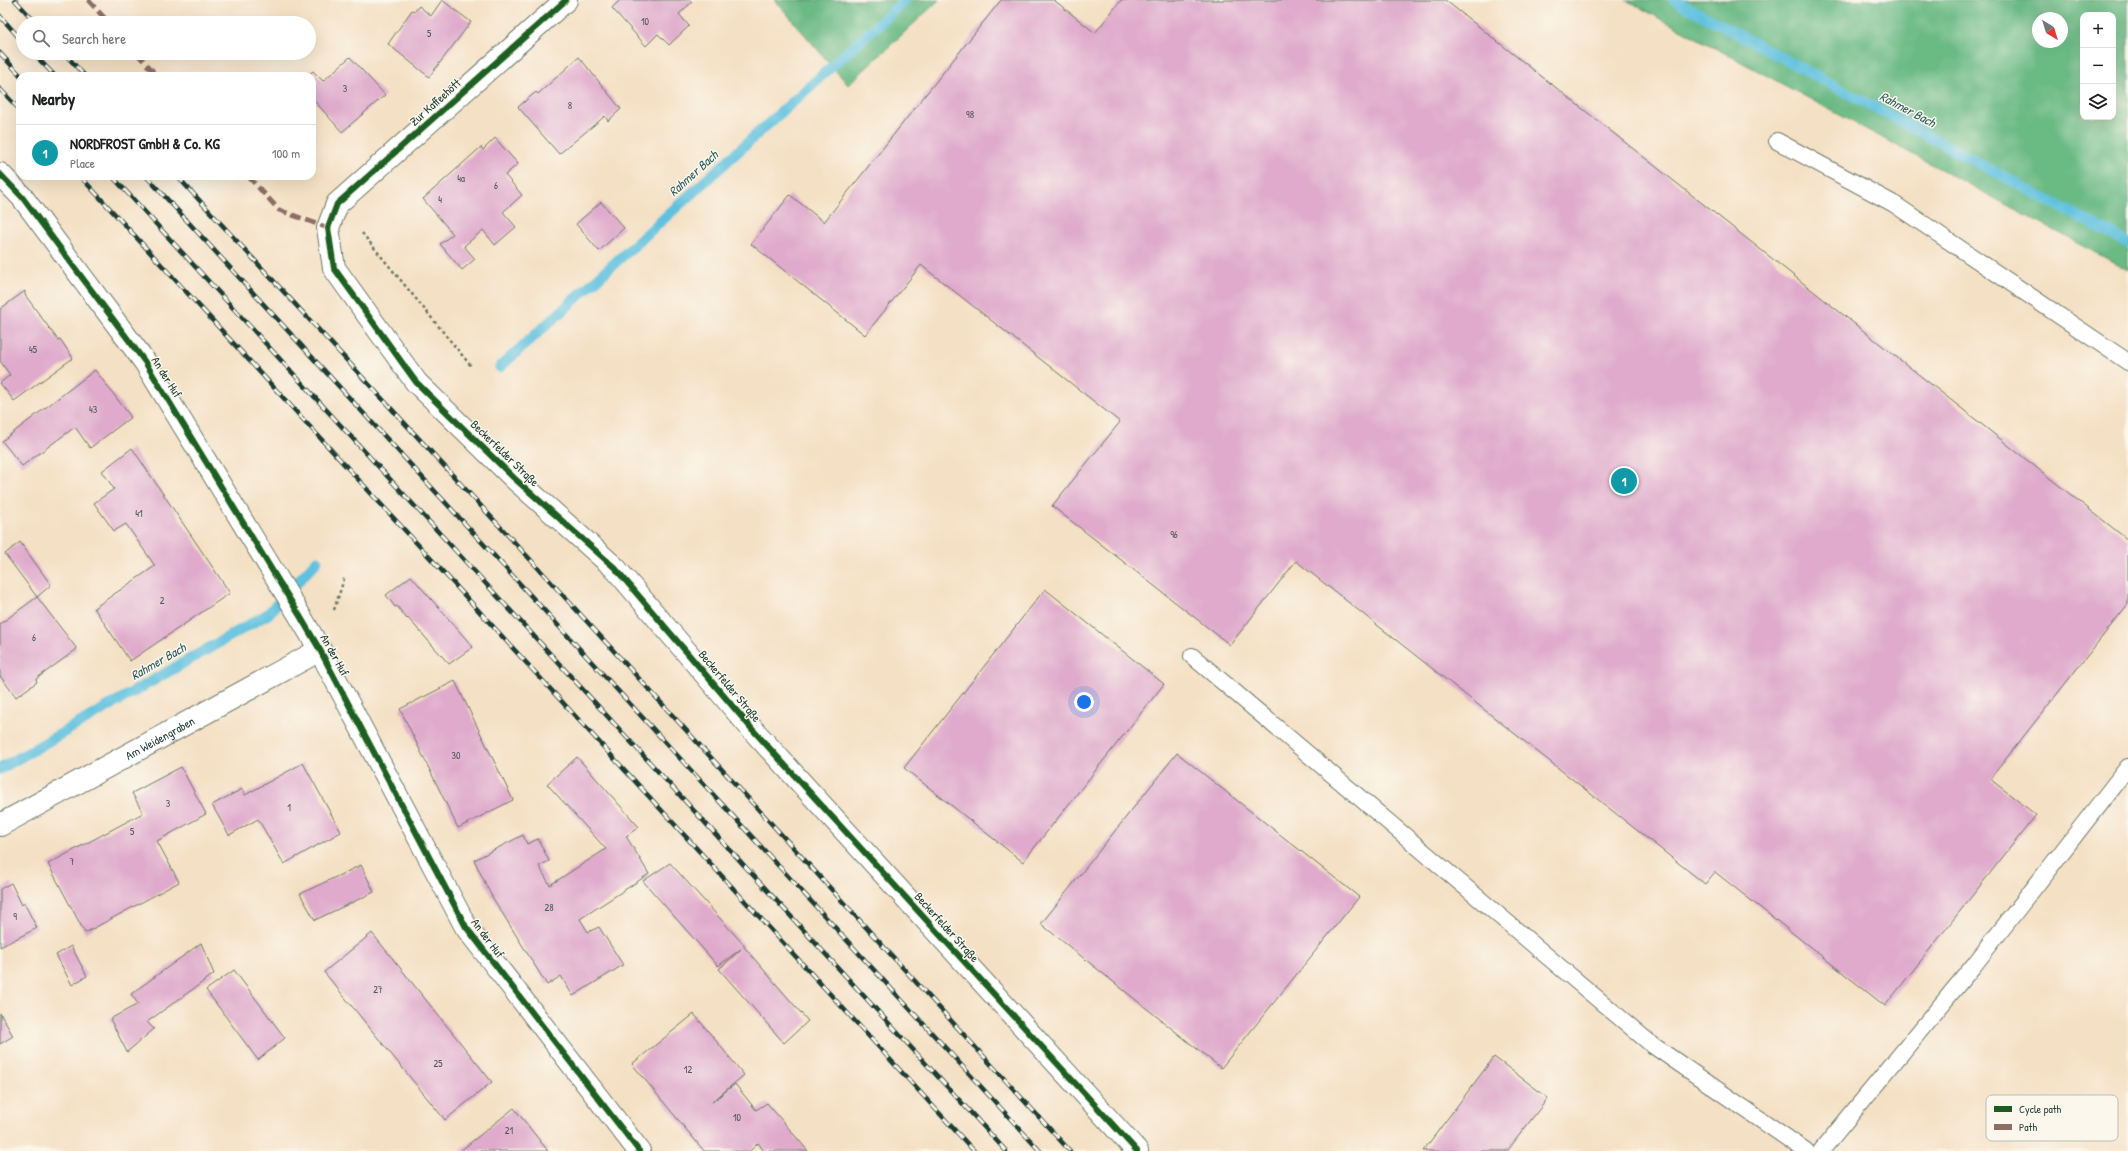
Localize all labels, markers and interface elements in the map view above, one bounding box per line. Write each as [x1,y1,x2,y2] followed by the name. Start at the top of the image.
[2032,12,2068,48] north arrow
[2080,12,2116,120] map controls
[2080,12,2116,48] button: +
[641,15,650,28] house number: 10
[16,16,316,60] search box
[30,27,52,49] icon: search
[427,27,432,40] house number: 5
[62,28,126,49] text: Search here
[2080,48,2116,84] button: −
[406,74,465,129] street label: Zur Kaffeehött
[343,82,348,95] house number: 3
[2080,84,2116,120] button: layers
[32,87,75,110] text: Nearby
[1877,87,1940,132] water label: Rahmer Bach
[568,99,572,112] house number: 8
[966,108,974,121] house number: 98
[70,133,220,154] text: NORDFROST GmbH & Co. KG
[43,144,47,162] text: 1
[272,144,300,162] text: 100 m
[664,145,723,200] water label: Rahmer Bach
[70,154,95,172] text: Place
[457,172,465,185] house number: 4a
[494,179,498,192] house number: 6
[438,193,442,206] house number: 4
[29,343,38,356] house number: 45
[148,353,187,401] street label: An der Huf
[89,403,98,416] house number: 43
[467,416,543,490] street label: Beckerfelder Straße
[1611,466,1637,496] pin: 1
[135,507,143,520] house number: 41
[1170,528,1178,541] house number: 96
[160,594,165,607] house number: 2
[32,631,36,644] house number: 6
[317,631,354,680] street label: An der Huf
[127,637,190,684] water label: Rahmer Bach
[695,646,765,726] street label: Beckerfelder Straße
[1074,692,1094,712] your location
[122,712,197,763] street label: Am Weidengraben
[452,749,461,762] house number: 30
[166,797,171,810] house number: 3
[287,801,291,814] house number: 1
[130,825,135,838] house number: 5
[70,855,75,868] house number: 7
[911,888,983,966] street label: Beckerfelder Straße
[544,901,554,914] house number: 28
[13,910,17,923] house number: 9
[467,915,509,962] street label: An der Huf
[373,983,383,996] house number: 27
[434,1057,443,1070] house number: 25
[684,1063,692,1076] house number: 12
[1986,1095,2118,1141] legend
[2019,1102,2062,1116] text: Cycle path
[733,1111,742,1124] house number: 10
[2019,1120,2037,1134] text: Path
[505,1124,514,1137] house number: 21

